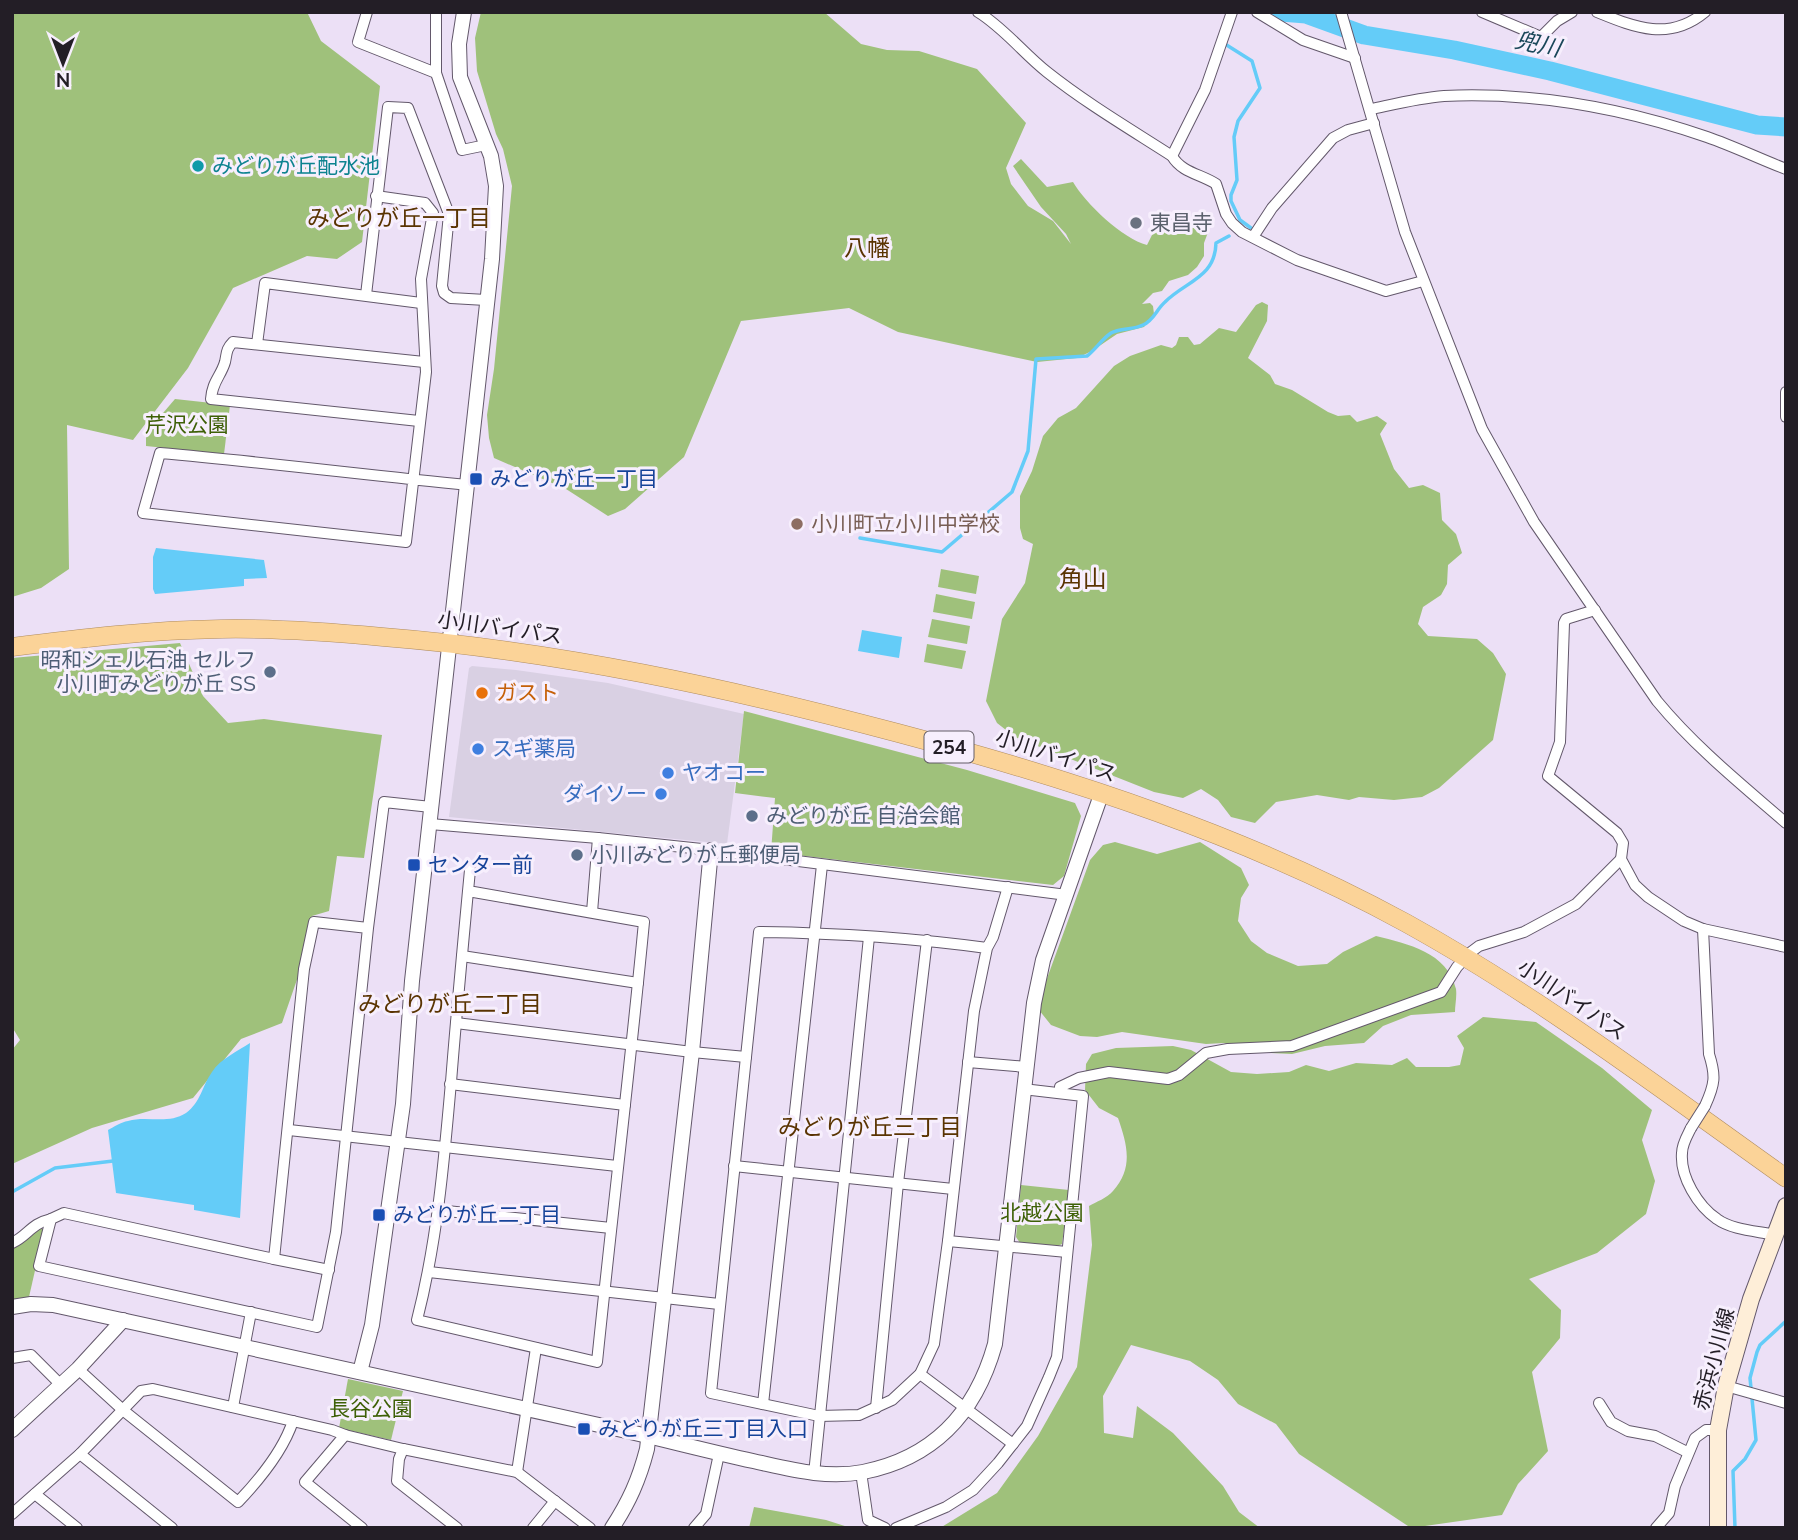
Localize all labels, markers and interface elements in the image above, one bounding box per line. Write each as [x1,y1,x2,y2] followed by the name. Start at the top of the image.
[1513,25,1567,63] water label: 兜川
[28,28,98,98] north arrow
[56,68,70,92] text: N
[212,152,380,178] place label: みどりが丘配水池
[190,158,206,174] marker: みどりが丘配水池
[307,203,491,232] district label: みどりが丘一丁目
[1150,209,1213,235] place label: 東昌寺
[1128,215,1144,231] marker: 東昌寺
[844,233,890,262] district label: 八幡
[145,411,229,437] park label: 芹沢公園
[490,465,658,491] place label: みどりが丘一丁目
[468,471,484,487] marker: みどりが丘一丁目
[811,510,1000,536] place label: 小川町立小川中学校
[789,516,805,532] marker: 小川町立小川中学校
[1059,563,1107,593] district label: 角山
[436,605,564,649] street label: 小川バイパス
[41,646,256,696] place label: 昭和シェル石油 セルフ 小川町みどりが丘 SS
[262,664,278,680] marker: 昭和シェル石油 セルフ 小川町みどりが丘 SS
[496,679,559,705] place label: ガスト
[474,685,490,701] marker: ガスト
[993,723,1120,787] street label: 小川バイパス
[925,732,974,762] road number: 254
[492,735,576,761] place label: スギ薬局
[470,741,486,757] marker: スギ薬局
[682,759,766,785] place label: ヤオコー
[660,765,676,781] marker: ヤオコー
[563,780,647,806] place label: ダイソー
[653,786,669,802] marker: ダイソー
[766,802,960,828] place label: みどりが丘 自治会館
[744,808,760,824] marker: みどりが丘 自治会館
[591,841,801,867] place label: 小川みどりが丘郵便局
[569,847,585,863] marker: 小川みどりが丘郵便局
[428,851,533,877] place label: センター前
[406,857,422,873] marker: センター前
[1513,953,1632,1045] street label: 小川バイパス
[358,989,542,1018] district label: みどりが丘二丁目
[778,1112,962,1141] district label: みどりが丘三丁目
[1000,1199,1084,1225] park label: 北越公園
[393,1201,561,1227] place label: みどりが丘二丁目
[371,1207,387,1223] marker: みどりが丘二丁目
[1687,1305,1739,1413] street label: 赤浜小川線
[329,1395,413,1421] park label: 長谷公園
[598,1415,808,1441] place label: みどりが丘三丁目入口
[576,1421,592,1437] marker: みどりが丘三丁目入口

